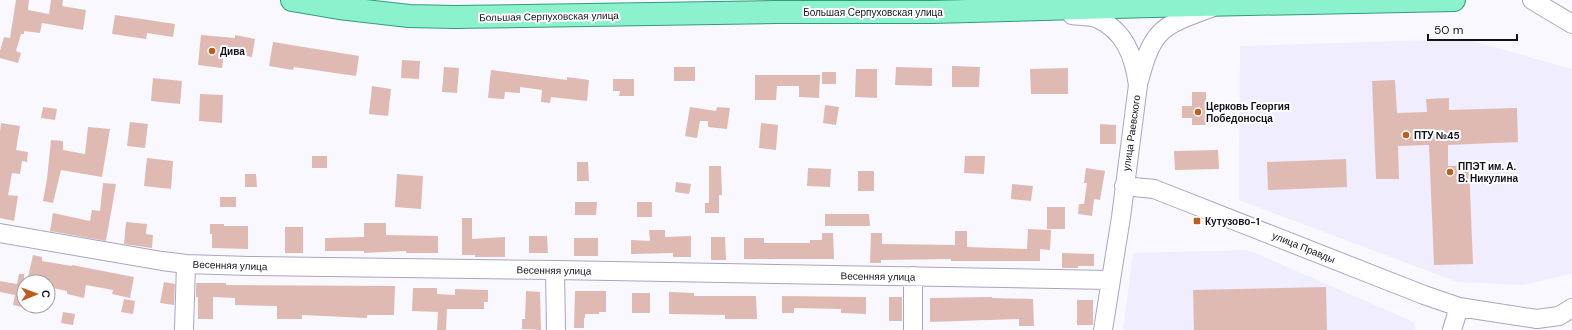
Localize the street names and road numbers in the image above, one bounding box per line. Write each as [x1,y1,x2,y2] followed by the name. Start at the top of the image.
[803,6,943,19] street label: Большая Серпуховская улица
[479,9,619,24] street label: Большая Серпуховская улица
[1120,94,1143,172] street label: улица Раевского
[1270,229,1337,266] street label: улица Правды
[192,258,268,273] street label: Весенняя улица
[516,263,592,278] street label: Весенняя улица
[840,269,916,284] street label: Весенняя улица

